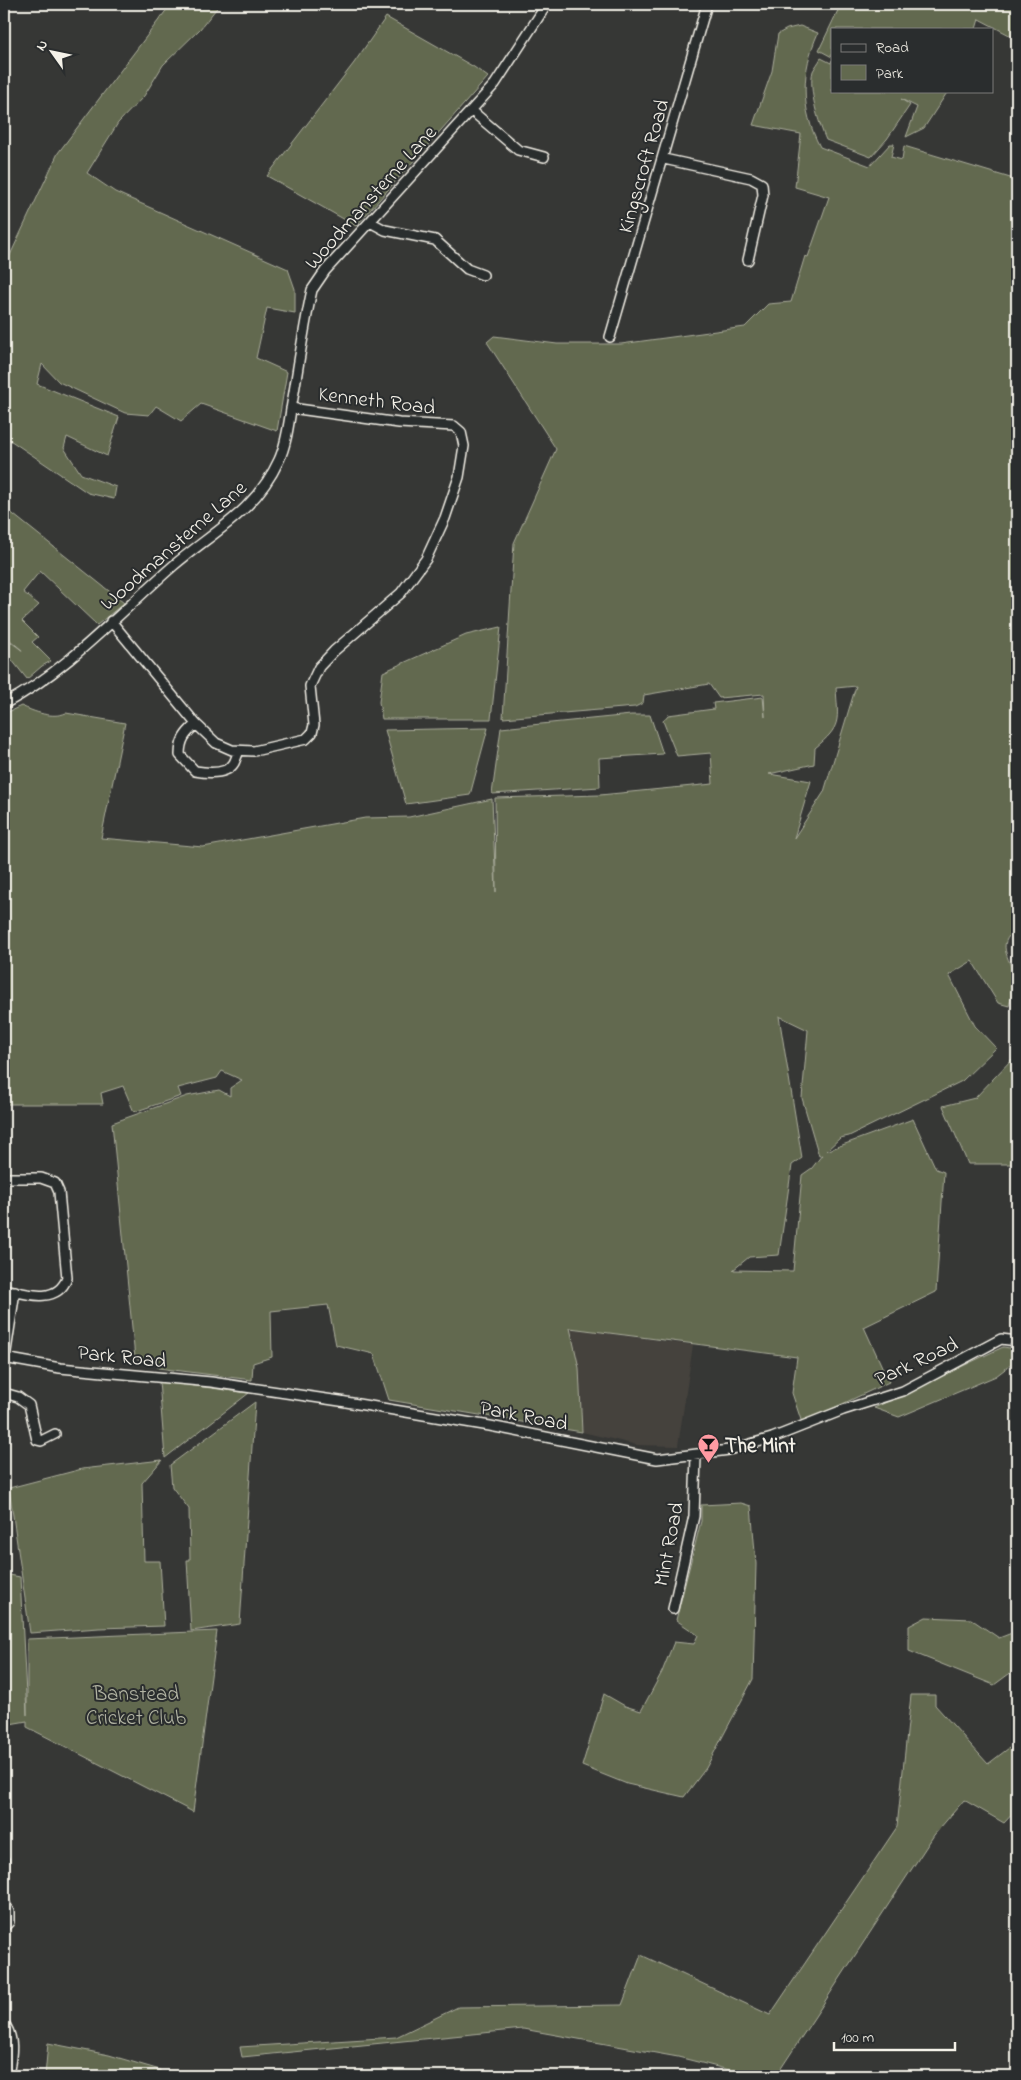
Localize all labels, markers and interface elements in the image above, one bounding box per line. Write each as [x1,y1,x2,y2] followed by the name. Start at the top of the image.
[28,28,78,78] north arrow
[831,28,994,92] legend
[31,36,54,55] text: N
[876,37,909,59] text: Road
[876,63,904,85] text: Park
[611,96,680,238] street label: Kingscroft Road
[298,119,445,277] street label: Woodmansterne Lane
[317,380,437,424] street label: Kenneth Road
[94,474,255,619] street label: Woodmansterne Lane
[870,1330,964,1395] street label: Park Road
[76,1338,168,1378] street label: Park Road
[477,1394,570,1440] street label: Park Road
[725,1432,797,1462] place label: The Mint
[697,1433,721,1464] bar icon: The Mint
[647,1500,693,1589] street label: Mint Road
[86,1680,186,1734] park label: Banstead Cricket Club
[834,2020,955,2052] scale bar
[841,2027,874,2049] text: 100 m

